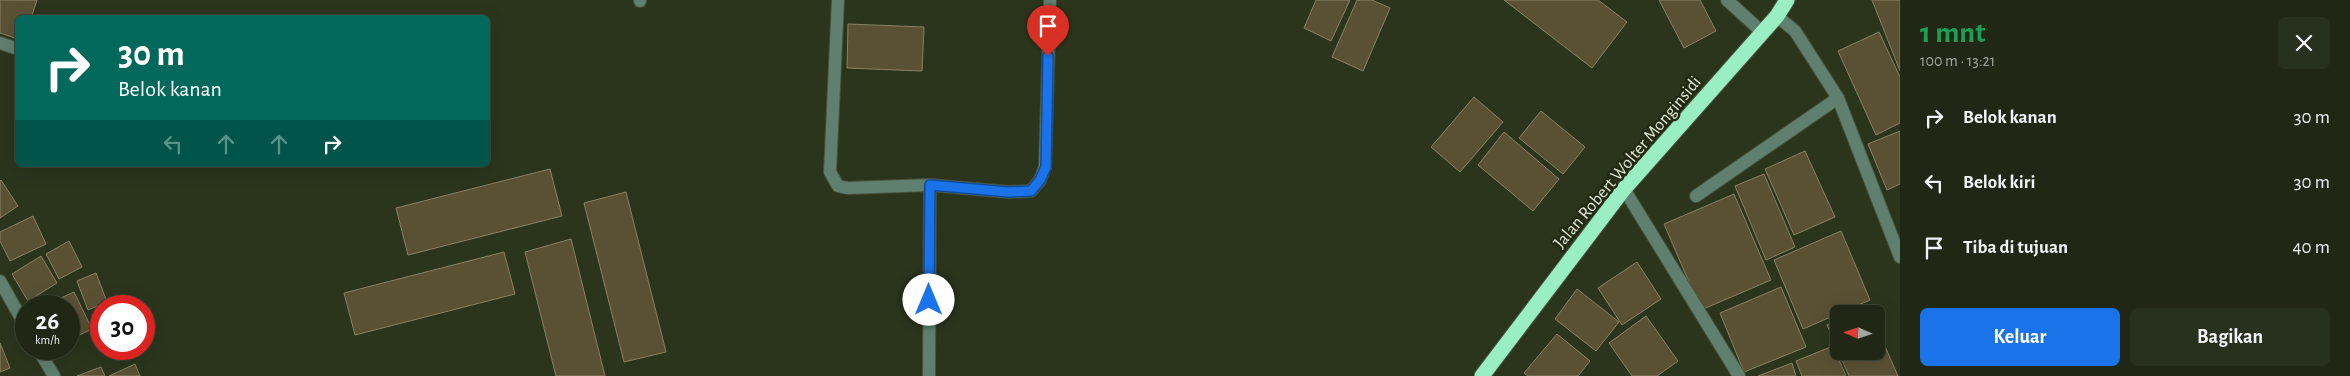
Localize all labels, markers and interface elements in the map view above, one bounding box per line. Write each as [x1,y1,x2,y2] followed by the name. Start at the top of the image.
[1027,5,1069,56] pin
[1034,12,1062,40] icon: arrive
[2278,17,2330,69] button: close
[1920,18,1985,48] text: 1 mnt
[35,35,100,100] icon: right
[118,37,185,72] text: 30 m
[1920,53,1995,69] text: 100 m · 13:21
[1551,73,1705,252] street label: Jalan Robert Wolter Monginsidi
[118,78,222,100] text: Belok kanan
[1920,104,1948,132] icon: right
[1963,108,2057,127] text: Belok kanan
[2294,108,2330,127] text: 30 m
[159,130,187,158] icon: left
[212,130,240,158] icon: ahead
[265,130,293,158] icon: ahead
[318,130,346,158] icon: right
[1920,169,1948,197] icon: left
[1963,173,2035,192] text: Belok kiri
[2294,173,2330,192] text: 30 m
[1920,234,1948,262] icon: arrive
[1963,238,2068,257] text: Tiba di tujuan
[2292,238,2330,257] text: 40 m
[902,273,954,325] position arrow
[90,295,155,360] speed limit sign: 30
[1830,305,1885,360] north arrow
[1830,305,1885,360] map controls
[1920,308,2120,366] button: Keluar
[2130,308,2330,366] button: Bagikan
[36,309,59,334] text: 26
[35,334,60,346] text: km/h

